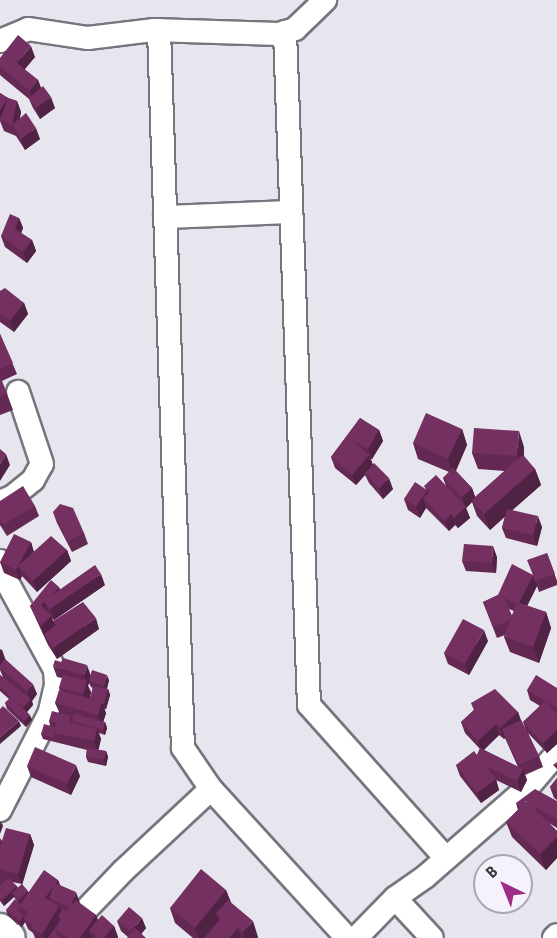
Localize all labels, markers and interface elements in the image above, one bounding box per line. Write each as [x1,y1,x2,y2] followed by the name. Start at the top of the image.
[473,854,533,914] north arrow
[482,862,502,882] text: B

